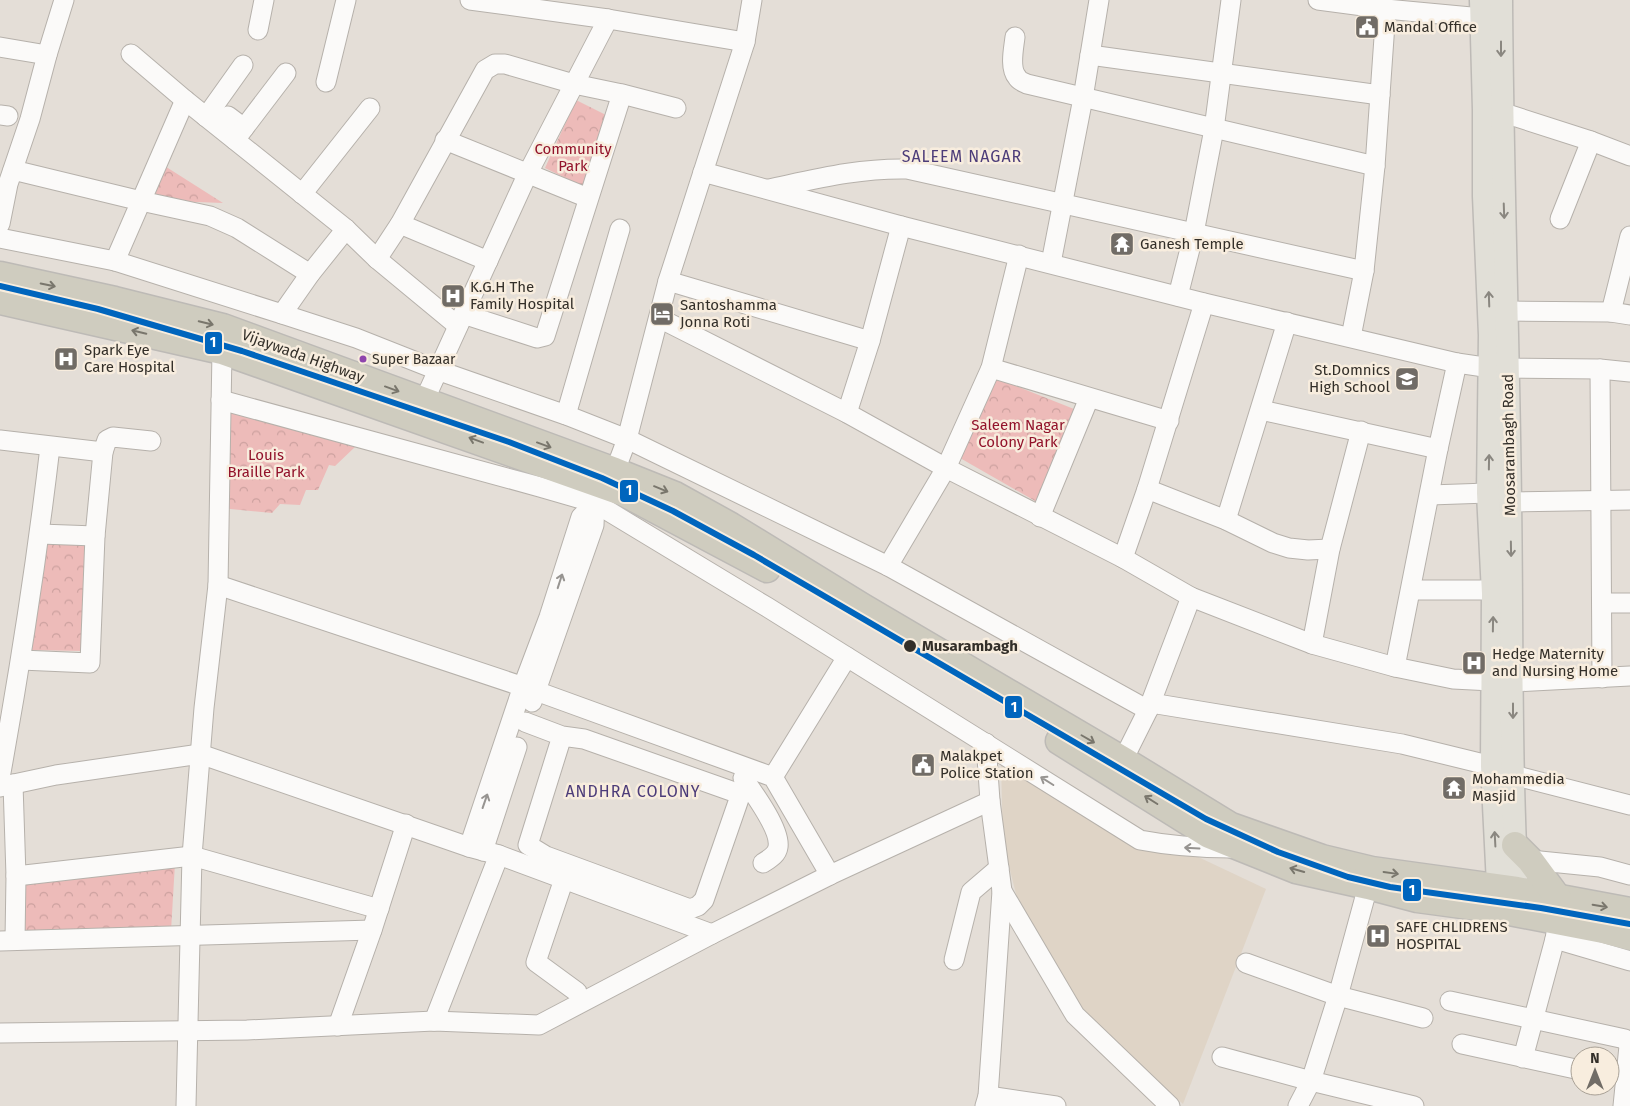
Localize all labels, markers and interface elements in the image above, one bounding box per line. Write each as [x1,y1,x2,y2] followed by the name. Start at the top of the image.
[1354,14,1380,40] public building icon: Mandal Office
[1384,18,1477,36] place label: Mandal Office
[1496,40,1506,56] one-way arrow
[534,140,612,175] park label: Community Park
[902,147,1022,166] district label: SALEEM NAGAR
[1499,202,1509,219] one-way arrow
[1109,231,1135,257] temple icon: Ganesh Temple
[1140,235,1244,253] place label: Ganesh Temple
[470,278,575,313] place label: K.G.H The Family Hospital
[39,281,55,290] one-way arrow
[440,283,466,309] hospital icon: K.G.H The Family Hospital
[1484,292,1493,308] one-way arrow
[680,296,777,331] place label: Santoshamma Jonna Roti
[649,301,675,327] hotel icon: Santoshamma Jonna Roti
[197,319,213,328] one-way arrow
[239,326,367,387] street label: Vijaywada Highway
[131,327,147,336] one-way arrow
[204,331,223,355] line badge: 1
[210,334,216,351] text: 1
[84,341,175,376] place label: Spark Eye Care Hospital
[53,346,79,372] hospital icon: Spark Eye Care Hospital
[372,351,456,368] place label: Super Bazaar
[358,354,368,364] marker: Super Bazaar
[1309,361,1391,396] place label: St.Domnics High School
[1394,366,1420,392] school or university icon: St.Domnics High School
[1499,374,1519,516] street label: Moosarambagh Road
[383,385,399,394] one-way arrow
[971,416,1065,451] park label: Saleem Nagar Colony Park
[469,435,484,444] one-way arrow
[536,441,552,450] one-way arrow
[227,446,305,481] park label: Louis Braille Park
[1484,454,1494,470] one-way arrow
[619,479,639,503] line badge: 1
[626,482,632,499] text: 1
[653,485,668,494] one-way arrow
[1506,540,1516,556] one-way arrow
[556,573,566,589] one-way arrow
[1488,616,1498,632] one-way arrow
[922,637,1018,655] place label: Musarambagh
[902,638,918,654] marker: Musarambagh
[1492,645,1618,680] place label: Hedge Maternity and Nursing Home
[1461,650,1487,676] hospital icon: Hedge Maternity and Nursing Home
[1004,695,1023,719] line badge: 1
[1011,699,1017,716] text: 1
[1508,702,1518,719] one-way arrow
[1080,734,1095,744] one-way arrow
[940,747,1034,782] place label: Malakpet Police Station
[910,752,936,778] public building icon: Malakpet Police Station
[1472,770,1565,805] place label: Mohammedia Masjid
[1441,775,1467,801] temple icon: Mohammedia Masjid
[1040,776,1054,786] one-way arrow
[565,782,701,801] district label: ANDHRA COLONY
[481,793,490,809] one-way arrow
[1145,795,1159,805] one-way arrow
[1491,831,1500,847] one-way arrow
[1184,843,1200,852] one-way arrow
[1290,864,1306,874] one-way arrow
[1383,868,1399,878] one-way arrow
[1402,878,1422,902] line badge: 1
[1409,882,1415,899] text: 1
[1591,901,1607,911] one-way arrow
[1396,918,1508,953] place label: SAFE CHLIDRENS HOSPITAL
[1365,923,1391,949] hospital icon: SAFE CHLIDRENS HOSPITAL
[1570,1046,1620,1096] north arrow
[1590,1050,1600,1067] text: N

